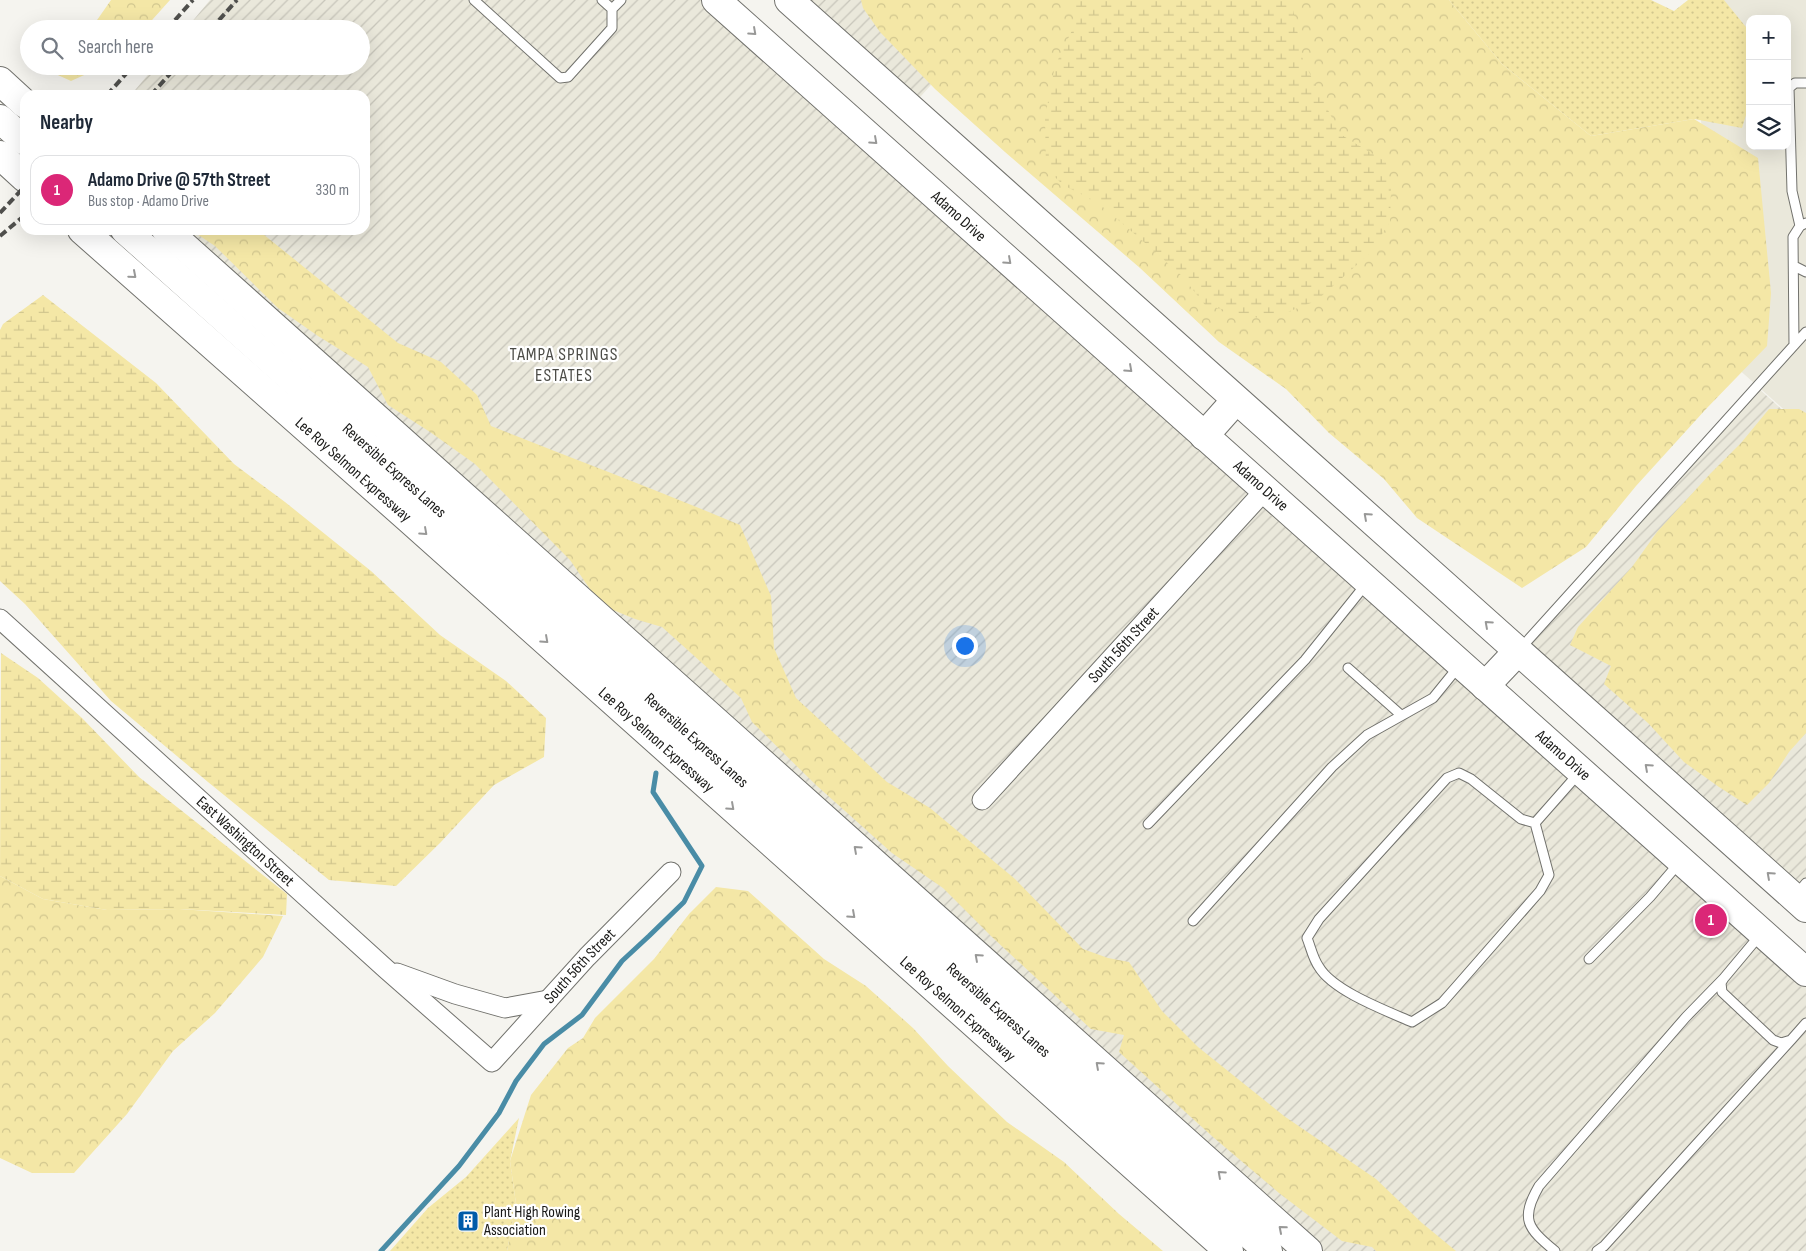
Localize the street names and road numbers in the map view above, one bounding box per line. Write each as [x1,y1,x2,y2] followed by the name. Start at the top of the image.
[927,186,990,246] street label: Adamo Drive
[291,413,415,526] street label: Lee Roy Selmon Expressway
[338,419,450,522] street label: Reversible Express Lanes
[1229,456,1292,515] street label: Adamo Drive
[1084,603,1163,687] street label: South 56th Street
[595,683,718,796] street label: Lee Roy Selmon Expressway
[640,689,752,792] street label: Reversible Express Lanes
[1531,725,1594,785] street label: Adamo Drive
[192,792,298,891] street label: East Washington Street
[540,924,619,1008] street label: South 56th Street
[896,952,1020,1065] street label: Lee Roy Selmon Expressway
[942,959,1054,1062] street label: Reversible Express Lanes

